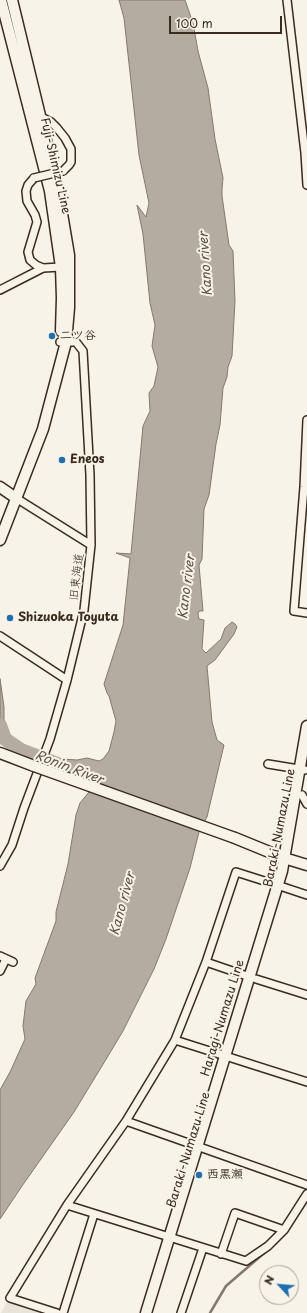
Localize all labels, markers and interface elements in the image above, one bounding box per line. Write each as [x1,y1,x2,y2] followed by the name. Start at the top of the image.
[171,8,284,34] scale bar
[176,14,213,32] text: 100 m
[37,116,73,216] street label: Fuji-Shimizu Line
[196,231,216,297] water label: Kano river
[60,329,96,343] place label: 二ツ谷
[47,331,57,341] marker: 二ツ谷
[70,453,104,467] place label: Eneos
[57,455,67,465] marker: Eneos
[67,552,87,602] street label: 旧東海道
[175,554,199,620] water label: Kano river
[18,611,119,625] place label: Shizuoka Toyuta
[5,613,15,623] marker: Shizuoka Toyuta
[33,748,105,788] water label: Ronin River
[261,767,299,889] street label: Baraki-Numazu Line
[107,871,139,937] water label: Kano river
[198,958,248,1078] street label: Haragi-Numazu Line
[165,1090,213,1210] street label: Baraki-Numazu Line
[207,1168,243,1182] place label: 西黒瀬
[194,1170,204,1180] marker: 西黒瀬
[259,1265,299,1305] north arrow
[259,1272,278,1288] text: N

